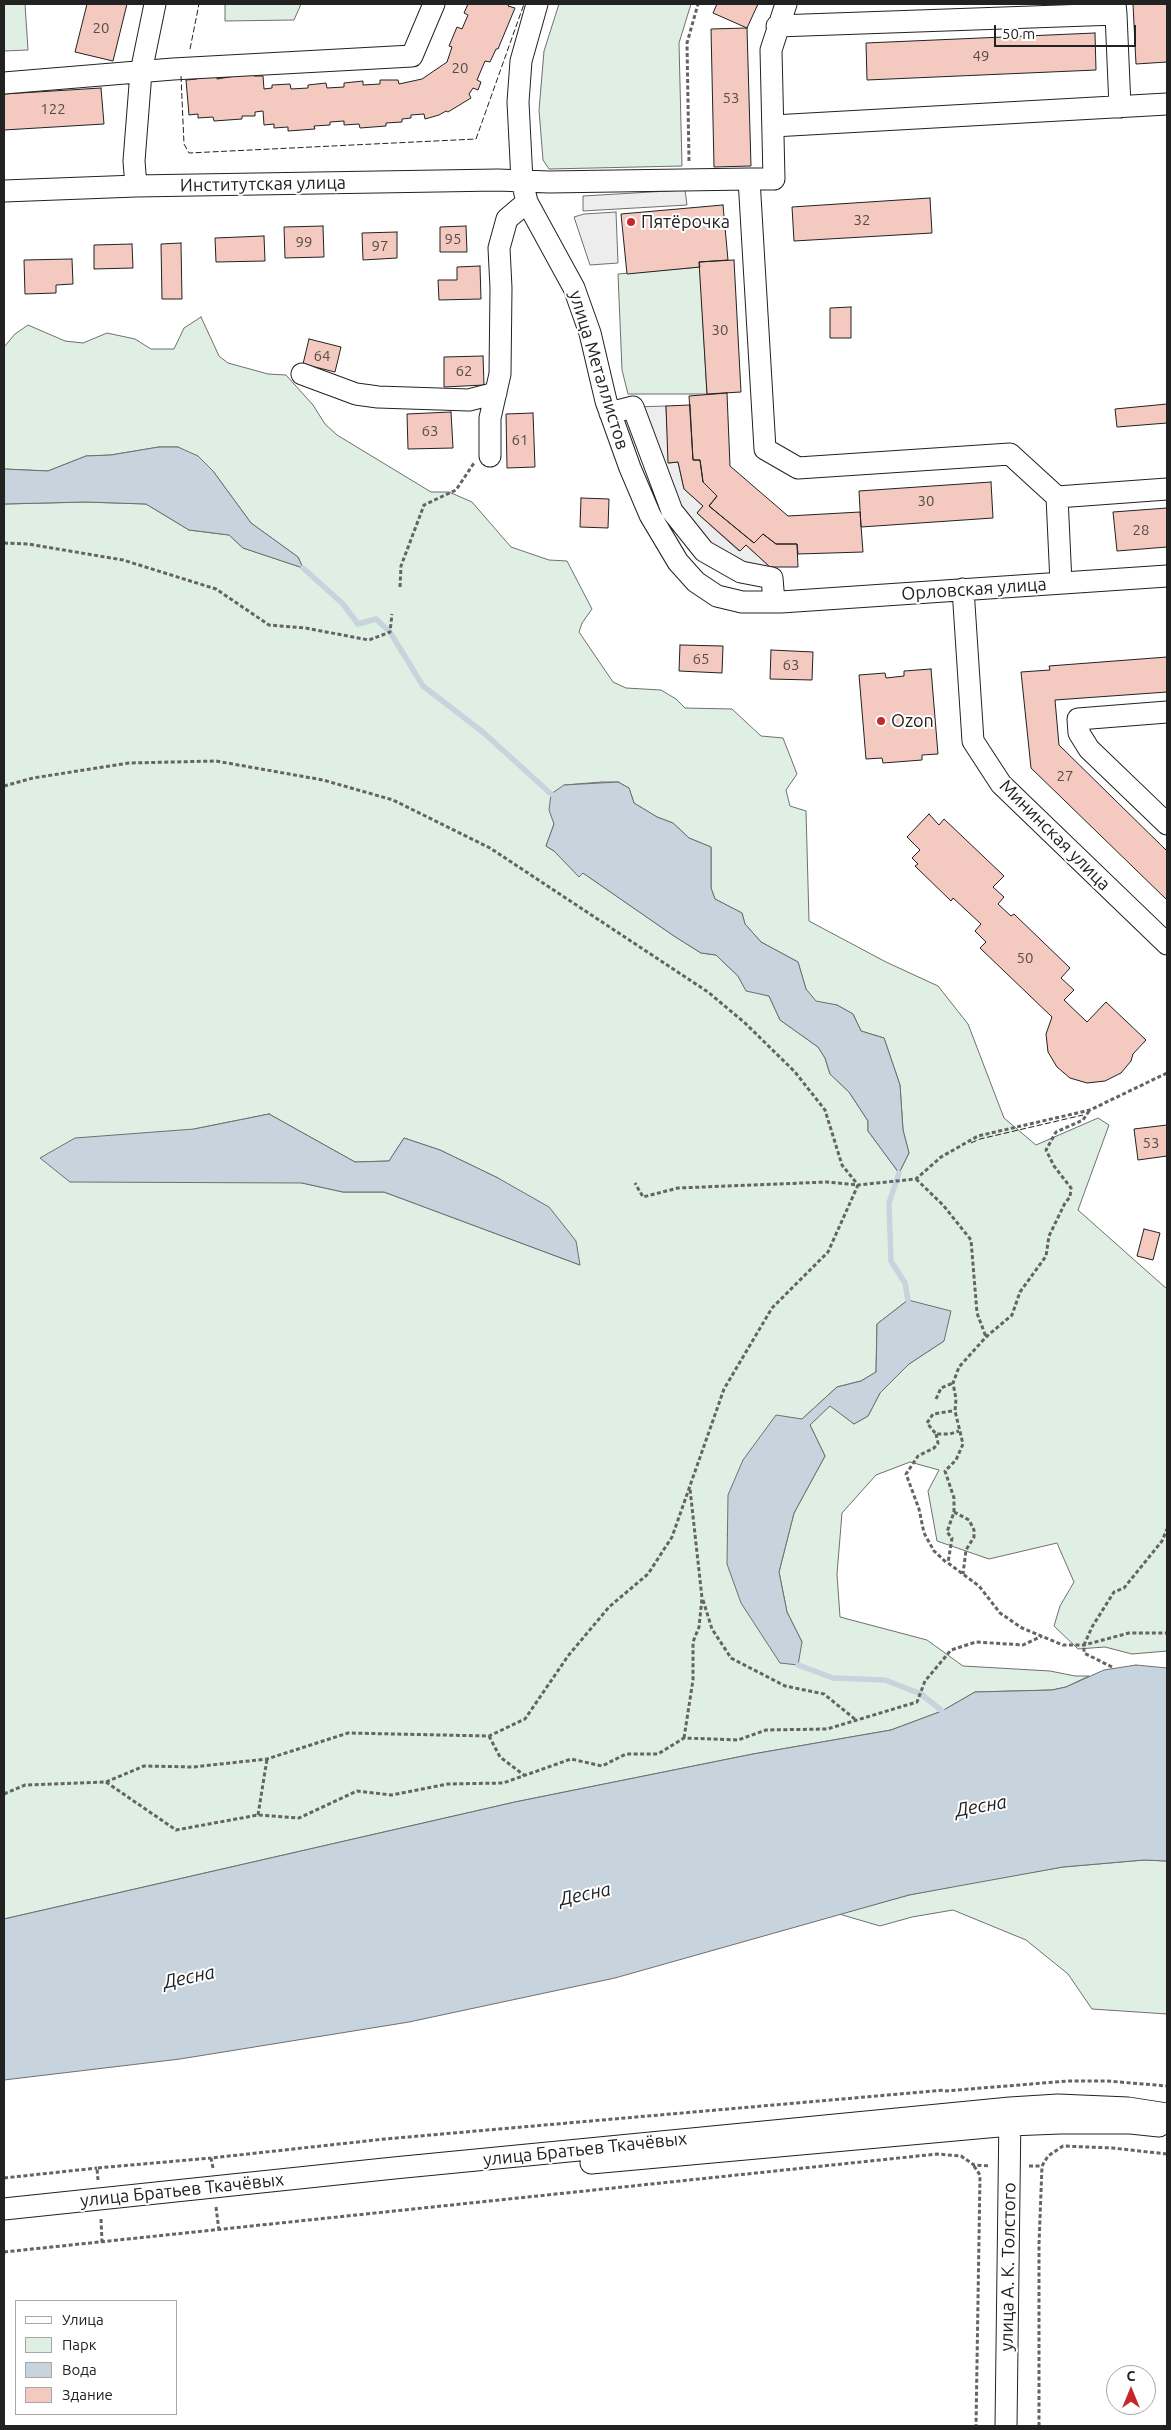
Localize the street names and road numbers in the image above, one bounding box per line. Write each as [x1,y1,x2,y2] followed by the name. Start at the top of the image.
[180,172,346,196] street label: Институтская улица
[565,288,633,452] street label: улица Металлистов
[901,573,1047,605] street label: Орловская улица
[995,775,1115,895] street label: Мининская улица
[482,2128,688,2170] street label: улица Братьев Ткачёвых
[79,2169,285,2211] street label: улица Братьев Ткачёвых
[996,2182,1020,2352] street label: улица А. К. Толстого

